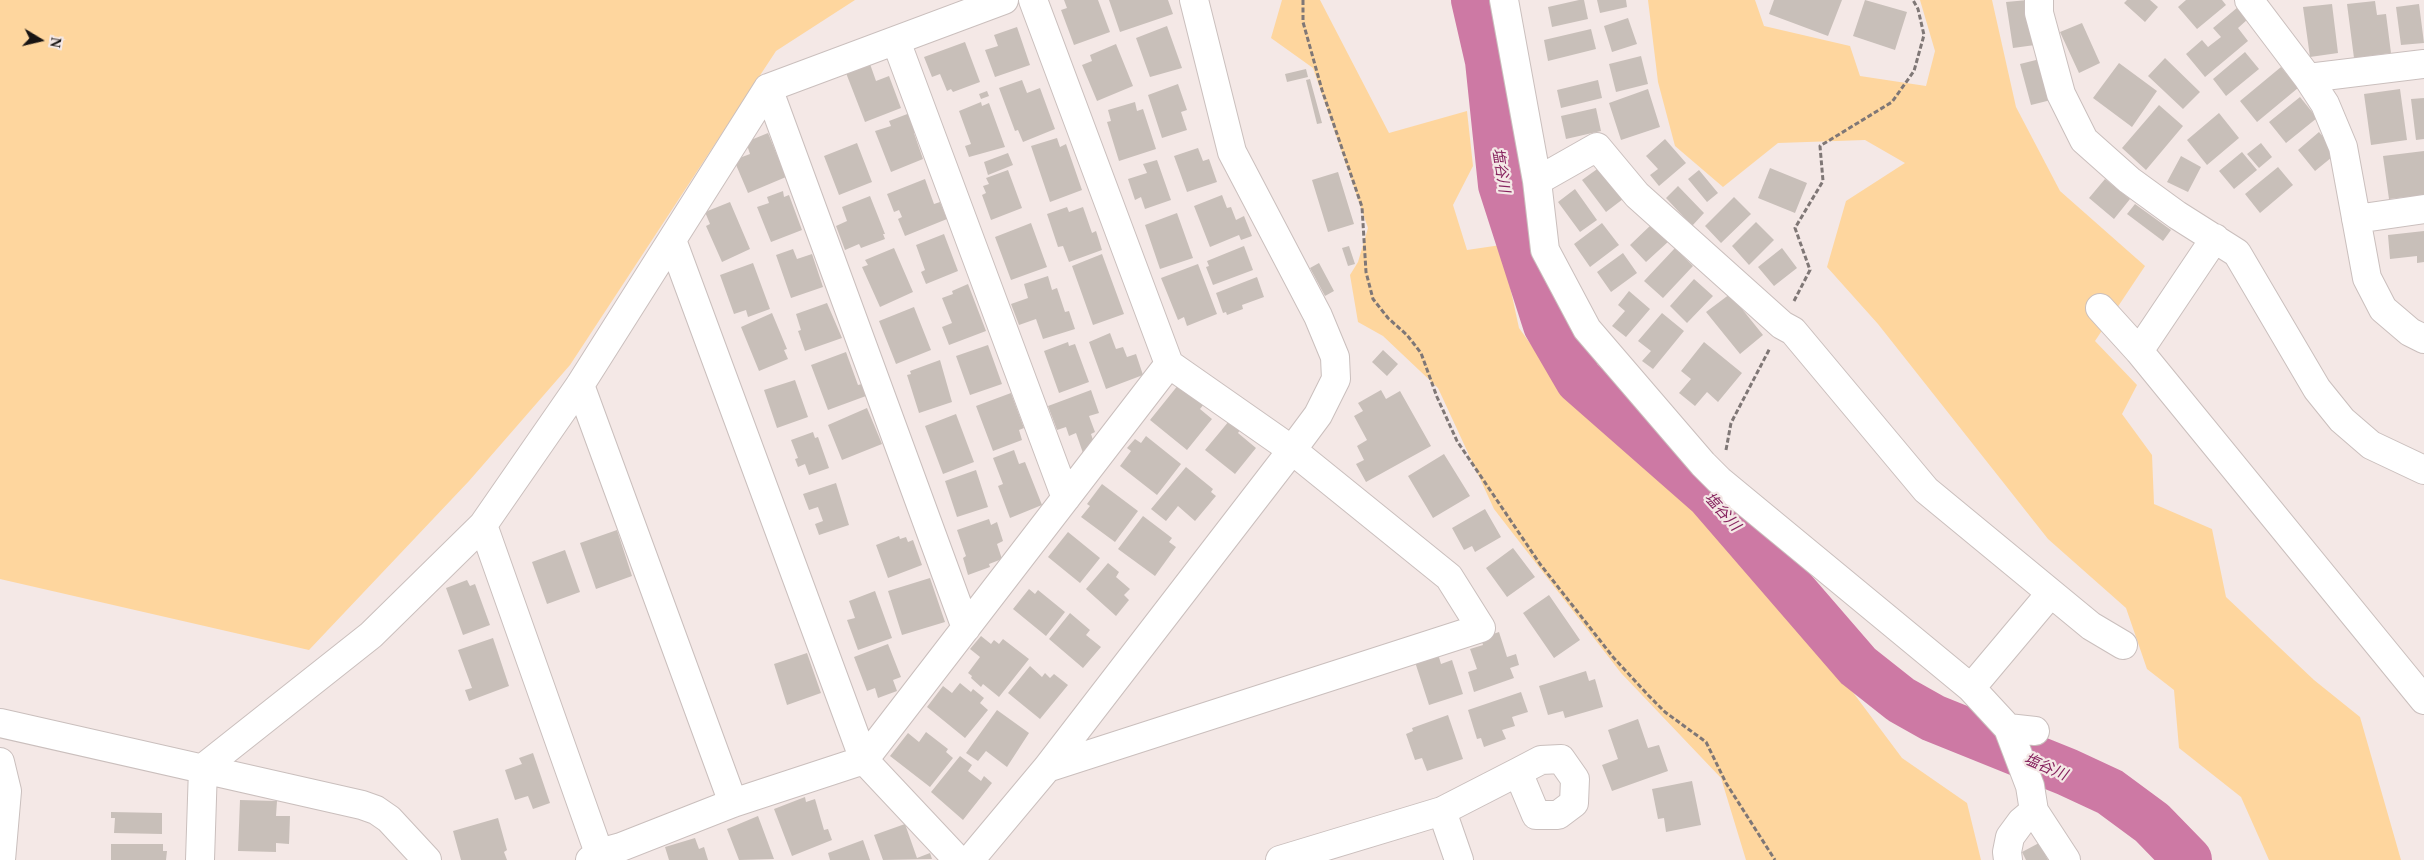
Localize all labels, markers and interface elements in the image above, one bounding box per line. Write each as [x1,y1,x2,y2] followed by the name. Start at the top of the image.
[15,15,65,65] north arrow
[47,36,64,49] text: N
[1490,146,1514,194] water label: 塩谷川
[1701,488,1745,534] water label: 塩谷川
[2022,749,2070,783] water label: 塩谷川

